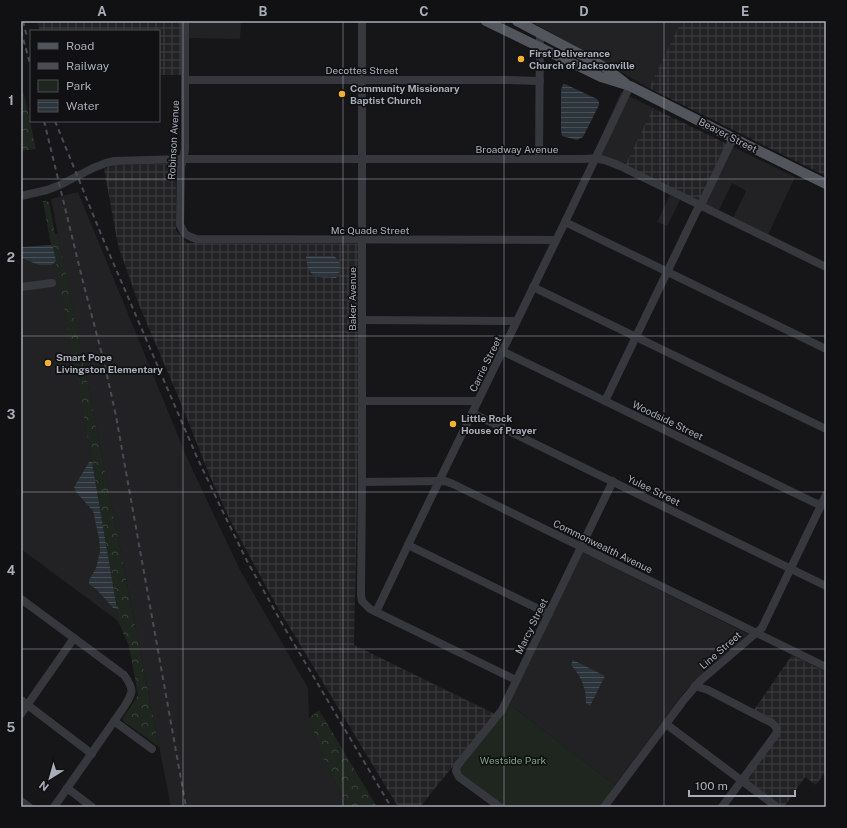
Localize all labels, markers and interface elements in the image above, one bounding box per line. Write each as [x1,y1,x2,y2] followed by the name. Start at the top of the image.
[97,4,107,19] text: A
[259,4,268,19] text: B
[419,4,429,19] text: C
[579,4,589,19] text: D
[741,4,749,19] text: E
[30,30,160,122] legend
[66,39,94,53] text: Road
[529,47,635,71] place label: First Deliverance Church of Jacksonville
[516,54,526,64] marker: First Deliverance Church of Jacksonville
[66,59,110,73] text: Railway
[326,64,399,76] street label: Decottes Street
[66,79,92,93] text: Park
[350,82,460,106] place label: Community Missionary Baptist Church
[337,89,347,99] marker: Community Missionary Baptist Church
[8,93,14,108] text: 1
[66,99,100,113] text: Water
[165,100,181,180] street label: Robinson Avenue
[697,115,759,155] street label: Beaver Street
[476,143,559,155] street label: Broadway Avenue
[331,224,409,236] street label: Mc Quade Street
[7,250,15,265] text: 2
[346,267,358,331] street label: Baker Avenue
[466,334,504,394] street label: Carrie Street
[56,351,163,375] place label: Smart Pope Livingston Elementary
[43,358,53,368] marker: Smart Pope Livingston Elementary
[631,398,705,442] street label: Woodside Street
[7,407,16,422] text: 3
[461,412,537,436] place label: Little Rock House of Prayer
[448,419,458,429] marker: Little Rock House of Prayer
[626,472,682,508] street label: Yulee Street
[551,517,655,575] street label: Commonwealth Avenue
[7,563,16,578] text: 4
[512,596,550,656] street label: Marcy Street
[697,629,743,671] street label: Line Street
[7,720,16,735] text: 5
[480,754,547,766] park label: Westside Park
[30,758,70,798] north arrow
[689,772,795,798] scale bar
[37,779,51,793] text: N
[695,779,728,793] text: 100 m

